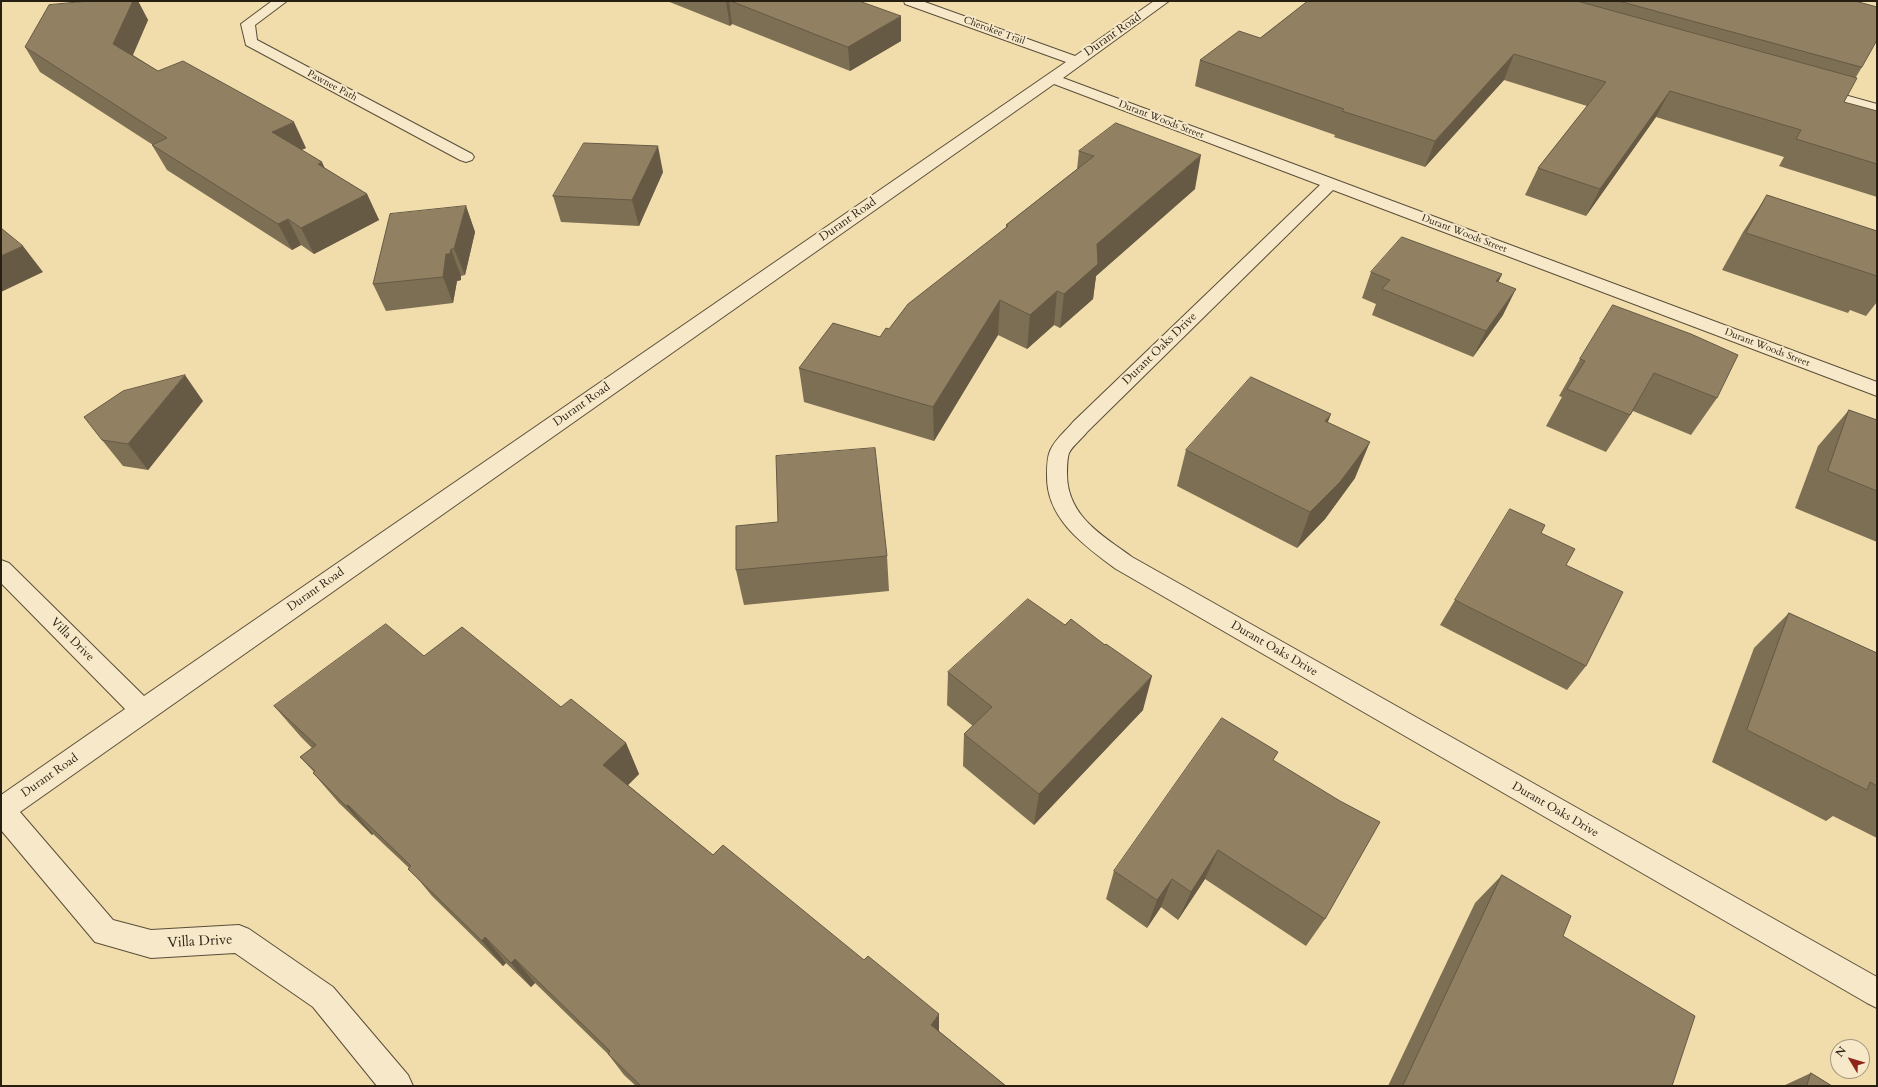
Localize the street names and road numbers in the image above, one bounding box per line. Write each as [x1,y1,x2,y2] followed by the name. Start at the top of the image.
[1082,10,1144,60] street label: Durant Road
[962,14,1026,48] street label: Cherokee Trail
[305,68,359,104] street label: Pawnee Path
[1117,98,1205,142] street label: Durant Woods Street
[817,195,879,245] street label: Durant Road
[1420,212,1508,256] street label: Durant Woods Street
[1120,310,1200,388] street label: Durant Oaks Drive
[1723,326,1811,370] street label: Durant Woods Street
[551,380,613,430] street label: Durant Road
[285,565,347,615] street label: Durant Road
[47,615,97,665] street label: Villa Drive
[1228,618,1320,680] street label: Durant Oaks Drive
[19,751,81,801] street label: Durant Road
[1509,779,1601,841] street label: Durant Oaks Drive
[167,932,233,952] street label: Villa Drive

